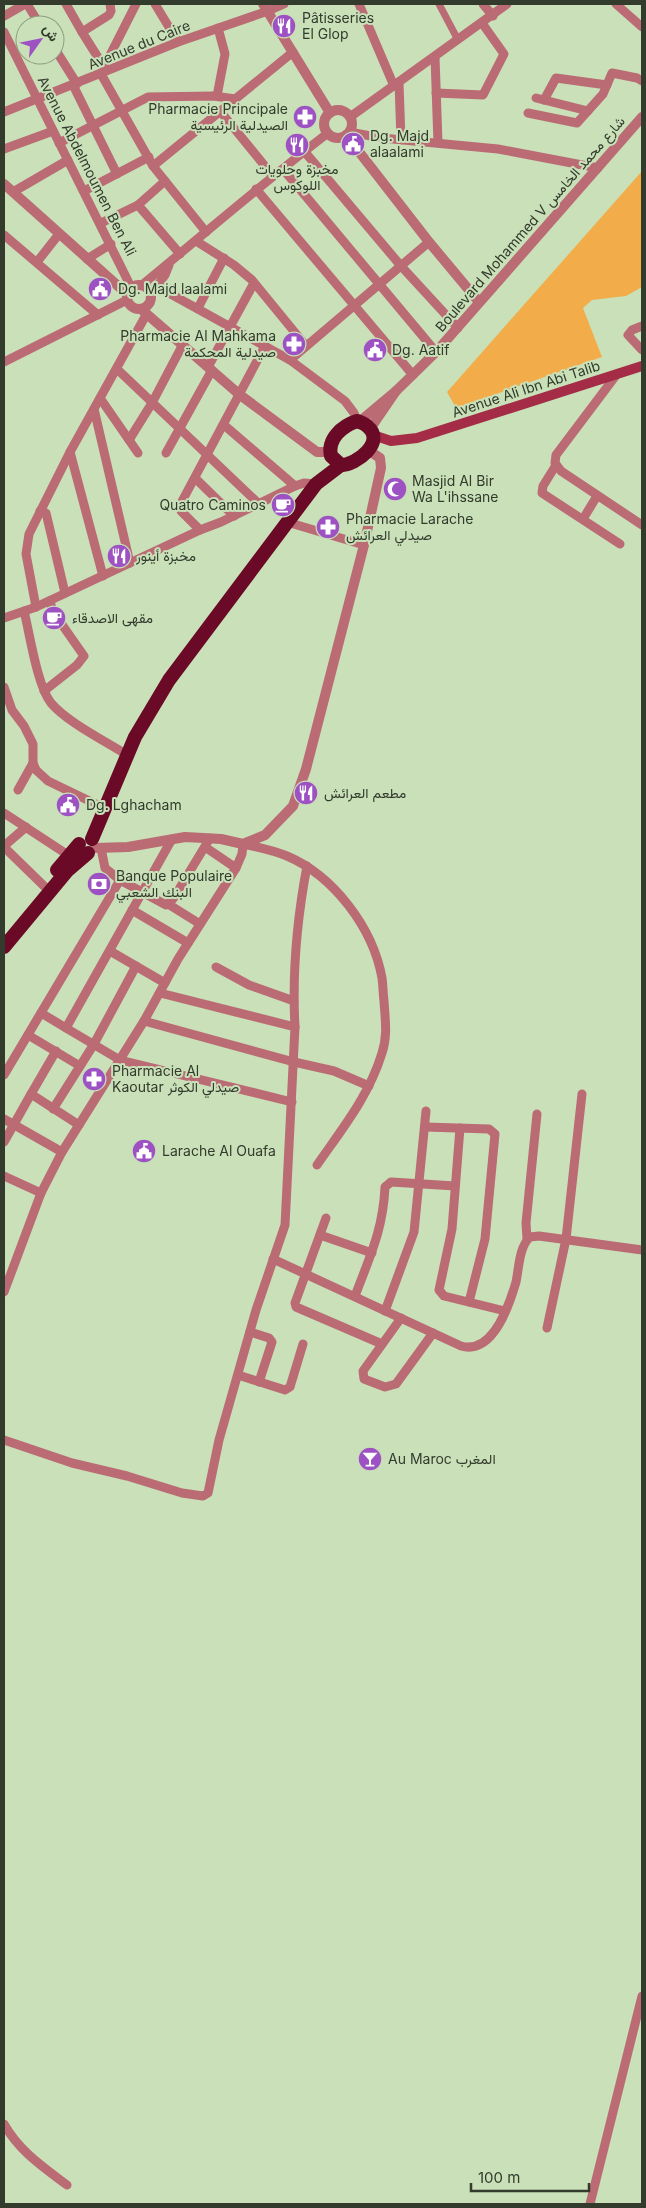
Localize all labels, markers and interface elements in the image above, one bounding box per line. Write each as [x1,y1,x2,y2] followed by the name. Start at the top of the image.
[302,9,374,42] place label: Pâtisseries El Glop
[271,13,297,39] restaurant icon: Pâtisseries El Glop
[15,15,65,65] north arrow
[85,16,192,73] street label: Avenue du Caire
[39,21,63,45] text: ش
[35,73,140,258] street label: Avenue Abdelmoumen Ben Ali
[148,100,288,134] place label: Pharmacie Principale الصيدلية الرئيسية
[292,104,318,130] pharmacy icon: Pharmacie Principale الصيدلية الرئيسية
[431,112,630,337] street label: Boulevard Mohammed V شارع محمد الخامس
[370,127,429,160] place label: Dg. Majd alaalami
[340,131,366,157] public building icon: Dg. Majd alaalami
[284,132,310,158] restaurant icon: مخبزة وحلويات اللوكوس
[255,160,339,194] place label: مخبزة وحلويات اللوكوس
[87,276,113,302] public building icon: Dg. Majd laalami
[118,280,227,297] place label: Dg. Majd laalami
[120,327,276,360] place label: Pharmacie Al Mahkama صيدلية المحكمة
[281,331,307,357] pharmacy icon: Pharmacie Al Mahkama صيدلية المحكمة
[362,337,388,363] public building icon: Dg. Aatif
[392,341,449,358] place label: Dg. Aatif
[450,357,602,421] street label: Avenue Ali Ibn Abi Talib
[412,472,498,505] place label: Masjid Al Bir Wa L'ihssane
[382,476,408,502] mosque icon: Masjid Al Bir Wa L'ihssane
[270,492,296,518] cafe icon: Quatro Caminos
[159,496,266,513] place label: Quatro Caminos
[346,510,474,547] place label: Pharmacie Larache صيدلي العرائش
[315,514,341,540] pharmacy icon: Pharmacie Larache صيدلي العرائش
[106,543,132,569] restaurant icon: مخبزة أينور
[135,547,196,565] place label: مخبزة أينور
[41,605,67,631] cafe icon: مقهى الاصدقاء
[72,609,153,627] place label: مقهى الاصدقاء
[293,780,319,806] restaurant icon: مطعم العرائش
[324,784,406,802] place label: مطعم العرائش
[55,792,81,818] public building icon: Dg. Lghacham
[86,796,182,813] place label: Dg. Lghacham
[116,867,232,904] place label: Banque Populaire البنك الشعبي
[86,871,112,897] bank icon: Banque Populaire البنك الشعبي
[112,1062,240,1099] place label: Pharmacie Al Kaoutar صيدلي الكوثر
[81,1066,107,1092] pharmacy icon: Pharmacie Al Kaoutar صيدلي الكوثر
[131,1138,157,1164] public building icon: Larache Al Ouafa
[162,1142,276,1159] place label: Larache Al Ouafa
[357,1446,383,1472] bar icon: Au Maroc المغرب
[388,1450,496,1468] place label: Au Maroc المغرب
[471,2160,588,2192] scale bar
[478,2168,520,2187] text: 100 m

